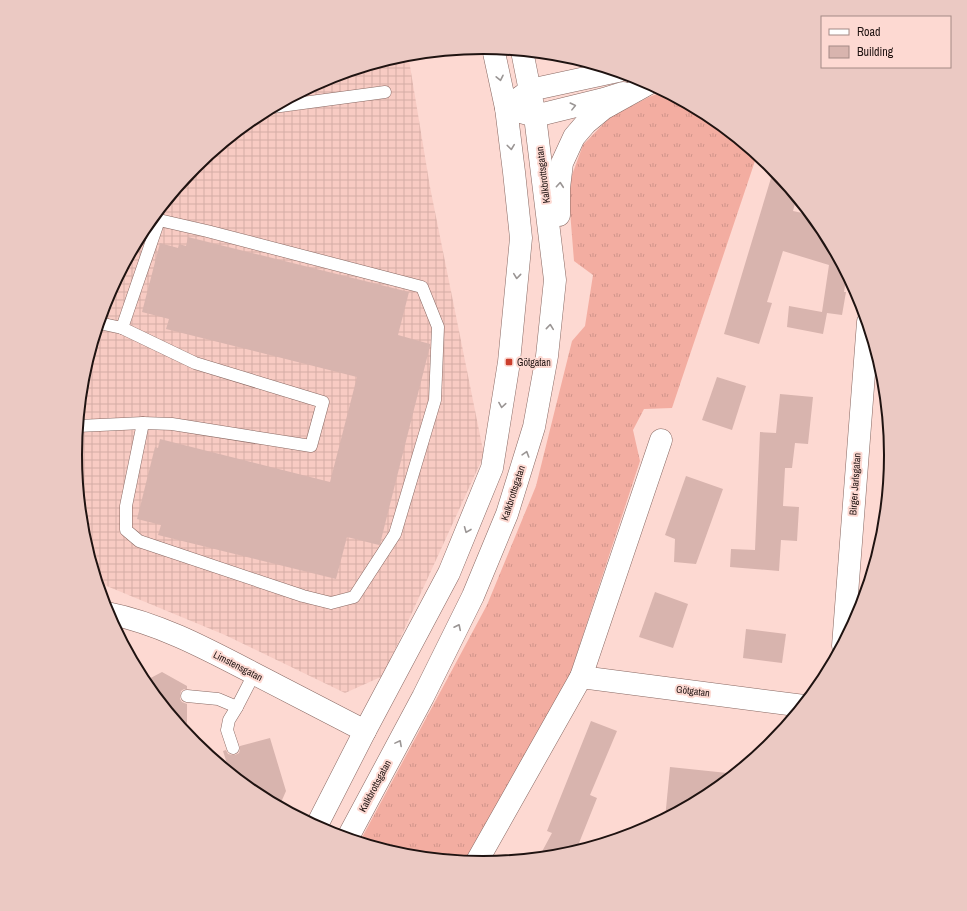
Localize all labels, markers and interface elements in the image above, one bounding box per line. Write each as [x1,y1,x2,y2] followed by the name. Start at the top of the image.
[821,16,951,68] legend
[857,24,881,40] text: Road
[857,44,894,60] text: Building
[495,75,503,81] one-way arrow
[570,103,576,111] one-way arrow
[506,144,515,150] one-way arrow
[533,146,553,204] street label: Kalkbrottsgatan
[555,182,564,188] one-way arrow
[513,273,522,279] one-way arrow
[545,324,554,330] one-way arrow
[517,356,551,369] place label: Götgatan
[504,357,514,367] marker: Götgatan
[498,402,507,408] one-way arrow
[521,451,530,458] one-way arrow
[846,452,864,516] street label: Birger Jarlsgatan
[498,464,528,522] street label: Kalkbrottsgatan
[463,526,471,533] one-way arrow
[453,624,461,631] one-way arrow
[211,648,265,684] street label: Limstensgatan
[675,682,711,700] street label: Götgatan
[394,740,401,747] one-way arrow
[356,758,394,814] street label: Kalkbrottsgatan

